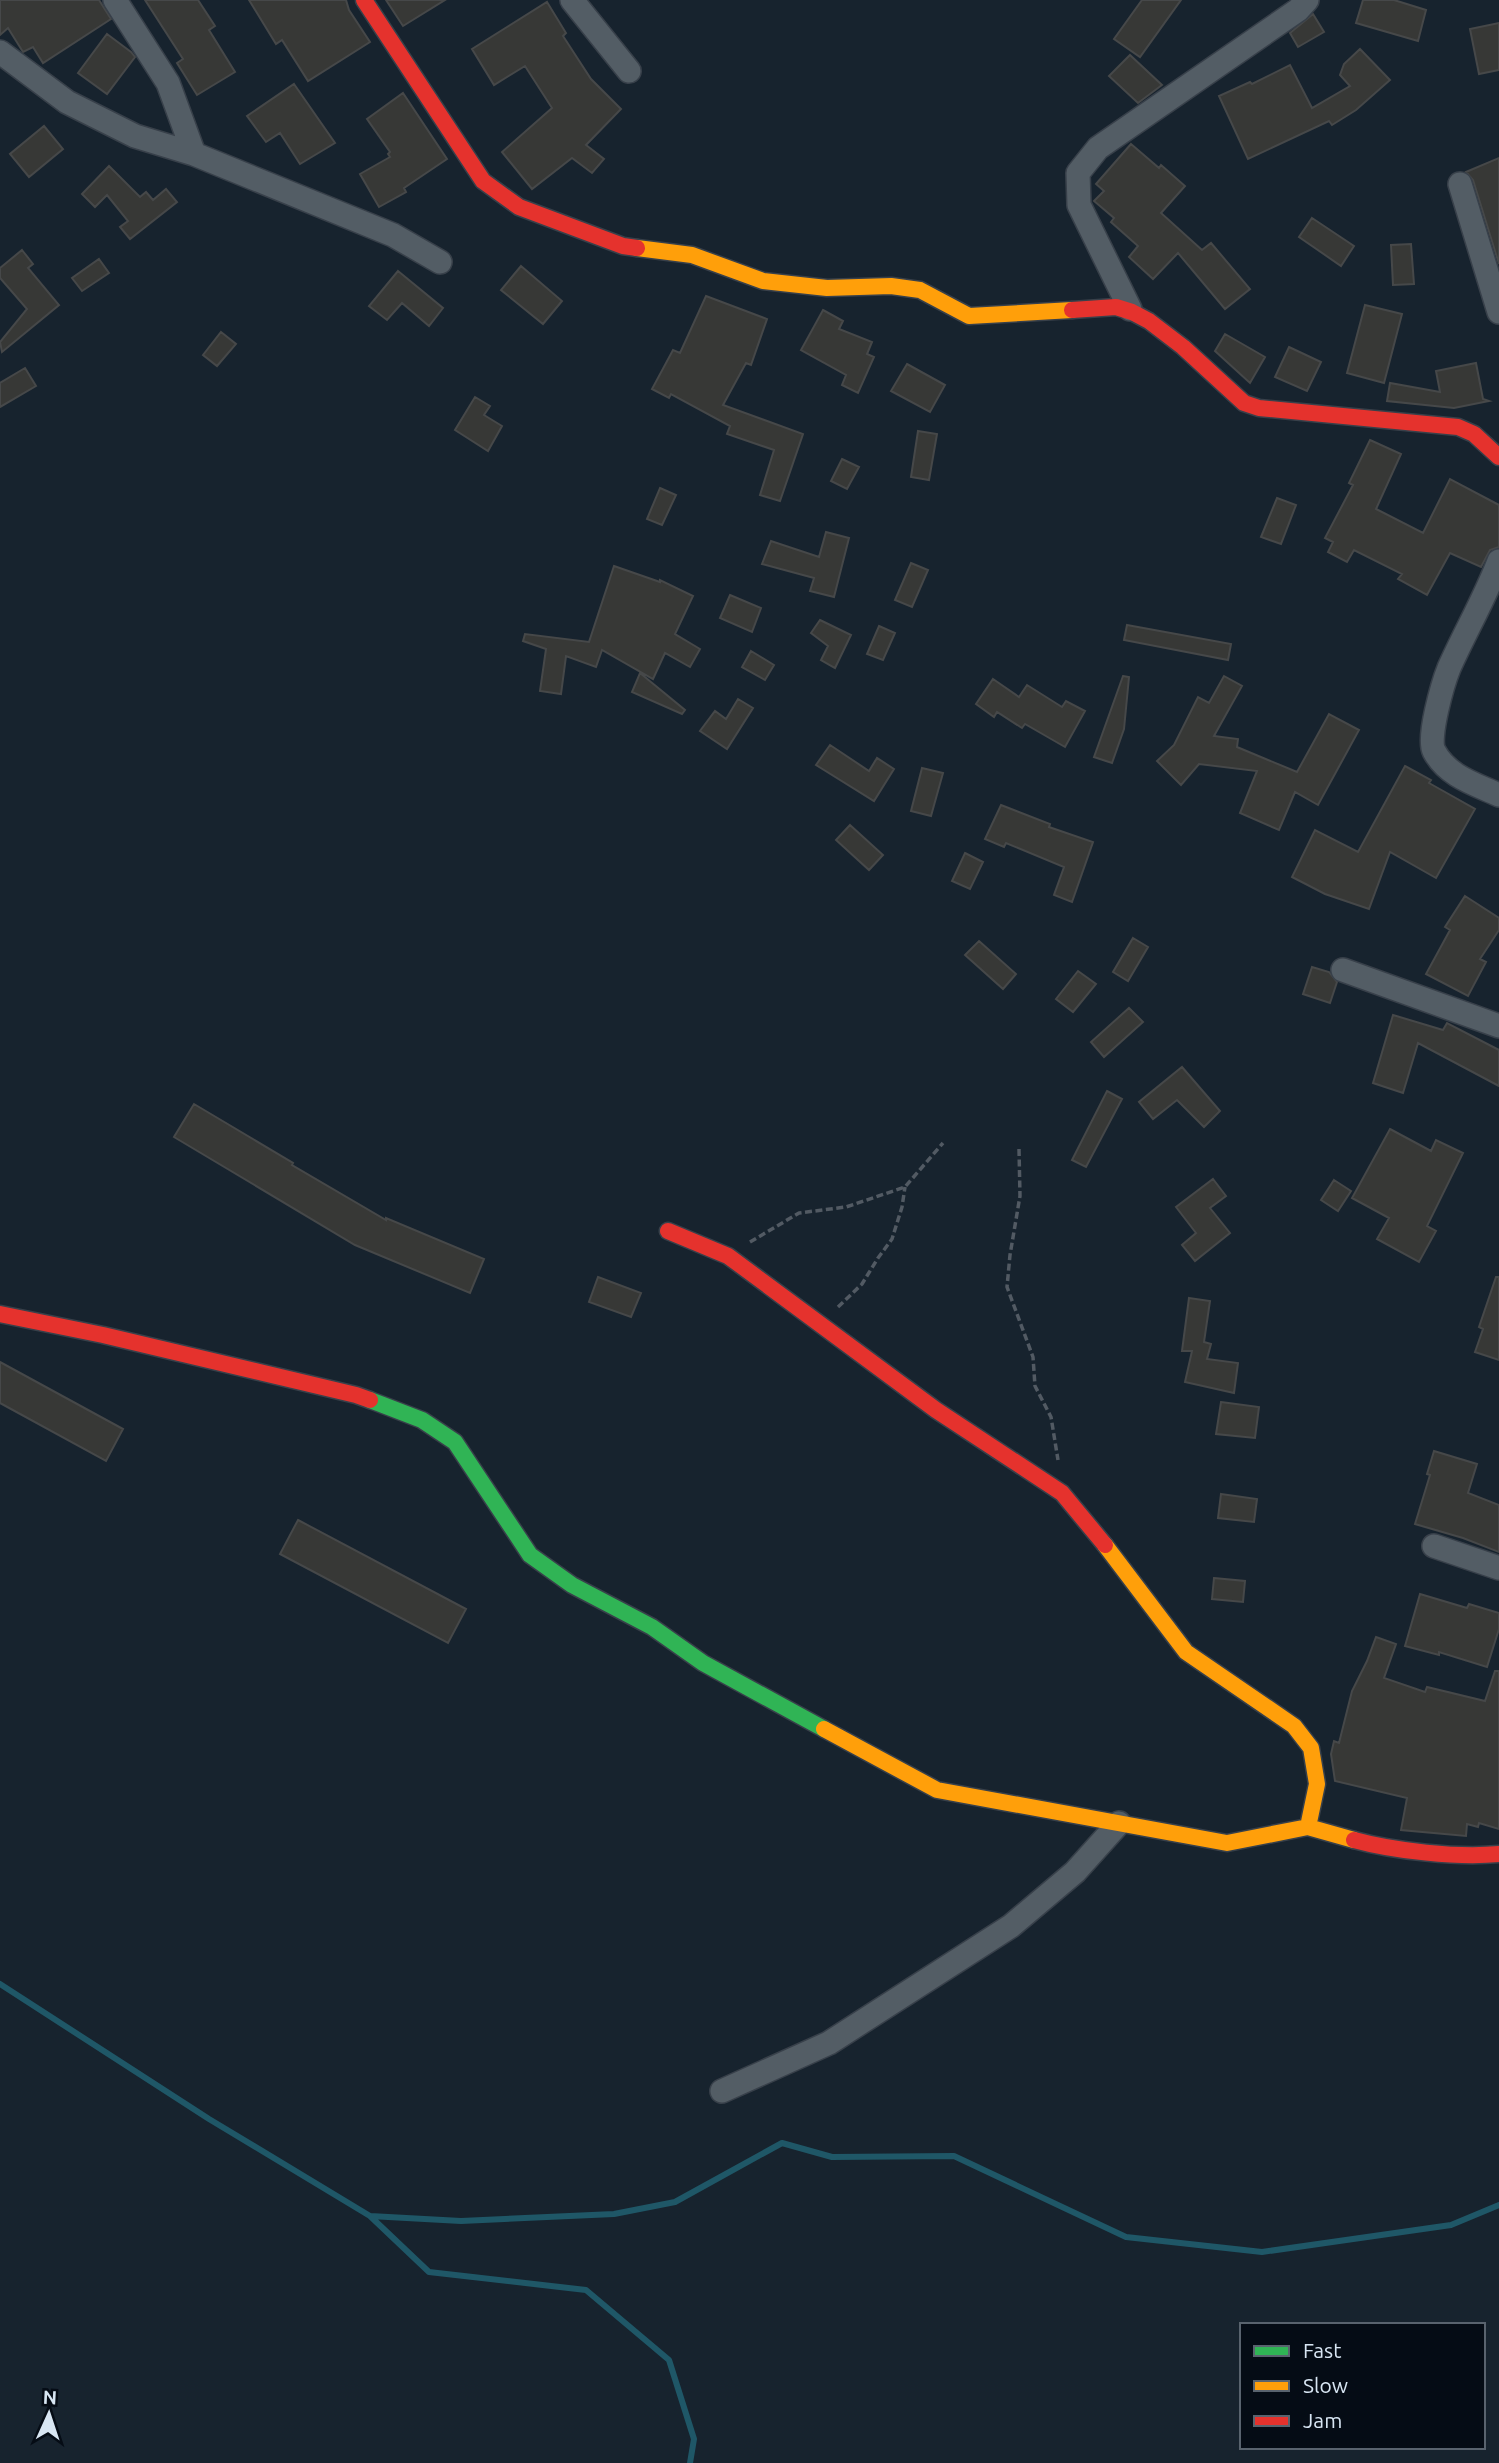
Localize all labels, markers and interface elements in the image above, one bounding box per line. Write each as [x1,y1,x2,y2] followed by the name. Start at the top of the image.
[1240,2323,1485,2449] legend
[1303,2338,1341,2362] text: Fast
[1303,2373,1348,2397] text: Slow
[14,2379,84,2449] north arrow
[42,2386,58,2408] text: N
[1303,2408,1342,2432] text: Jam

